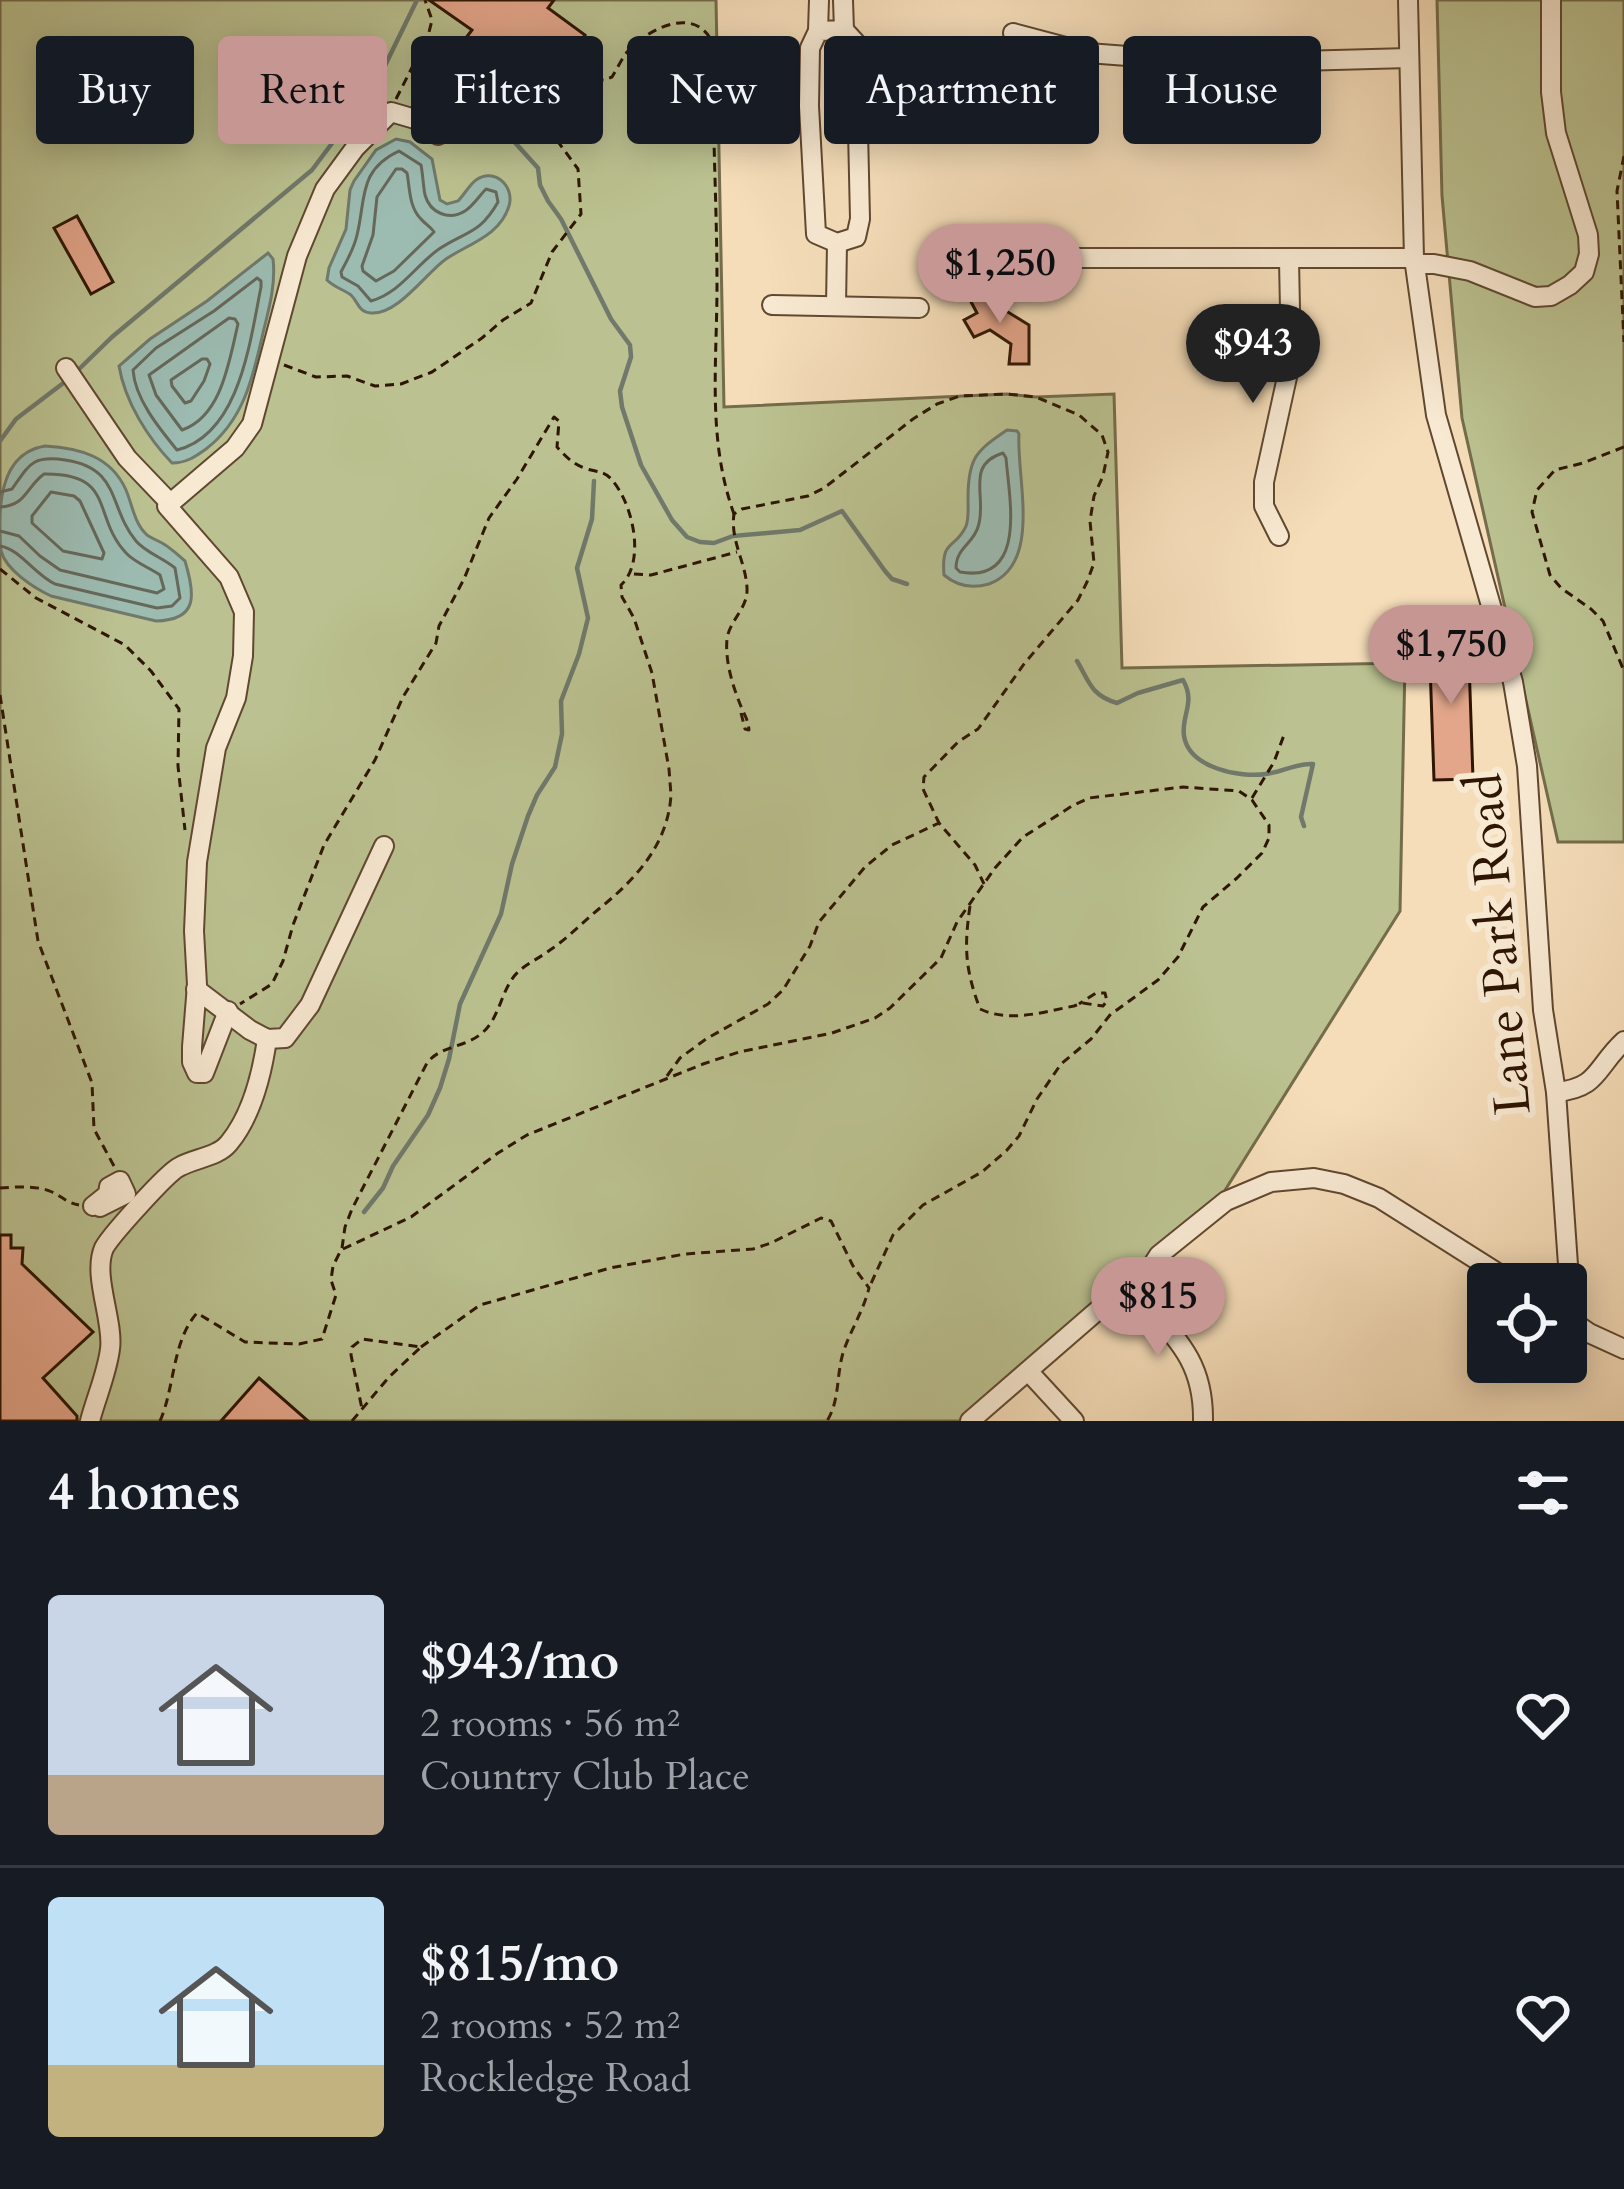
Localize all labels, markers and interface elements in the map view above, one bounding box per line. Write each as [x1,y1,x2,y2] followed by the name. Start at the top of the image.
[36,36,194,144] chip: Buy
[218,36,387,144] chip: Rent
[411,36,603,144] chip: Filters
[627,36,800,144] chip: New
[824,36,1099,144] chip: Apartment
[1123,36,1321,144] chip: House
[902,224,1098,326] pin: $1,250
[944,236,1056,289] text: $1,250
[1182,304,1324,406] pin: $943
[1213,316,1293,369] text: $943
[1353,605,1549,707] pin: $1,750
[1395,617,1507,670] text: $1,750
[1449,770,1549,1118] street label: Lane Park Road
[1087,1257,1229,1359] pin: $815
[1467,1263,1587,1383] map controls
[1467,1263,1587,1383] button: locate
[1118,1269,1198,1322] text: $815
[48,1458,240,1528] text: 4 homes
[1510,1460,1576,1526] icon: filters
[420,1627,619,1697] text: $943/mo
[144,1643,288,1787] icon: home
[1510,1682,1576,1748] icon: heart
[420,1697,680,1750] text: 2 rooms · 56 m²
[420,1750,750,1803] text: Country Club Place
[420,1929,619,1999] text: $815/mo
[144,1945,288,2089] icon: home
[1510,1984,1576,2050] icon: heart
[420,1999,680,2052] text: 2 rooms · 52 m²
[420,2052,691,2105] text: Rockledge Road

